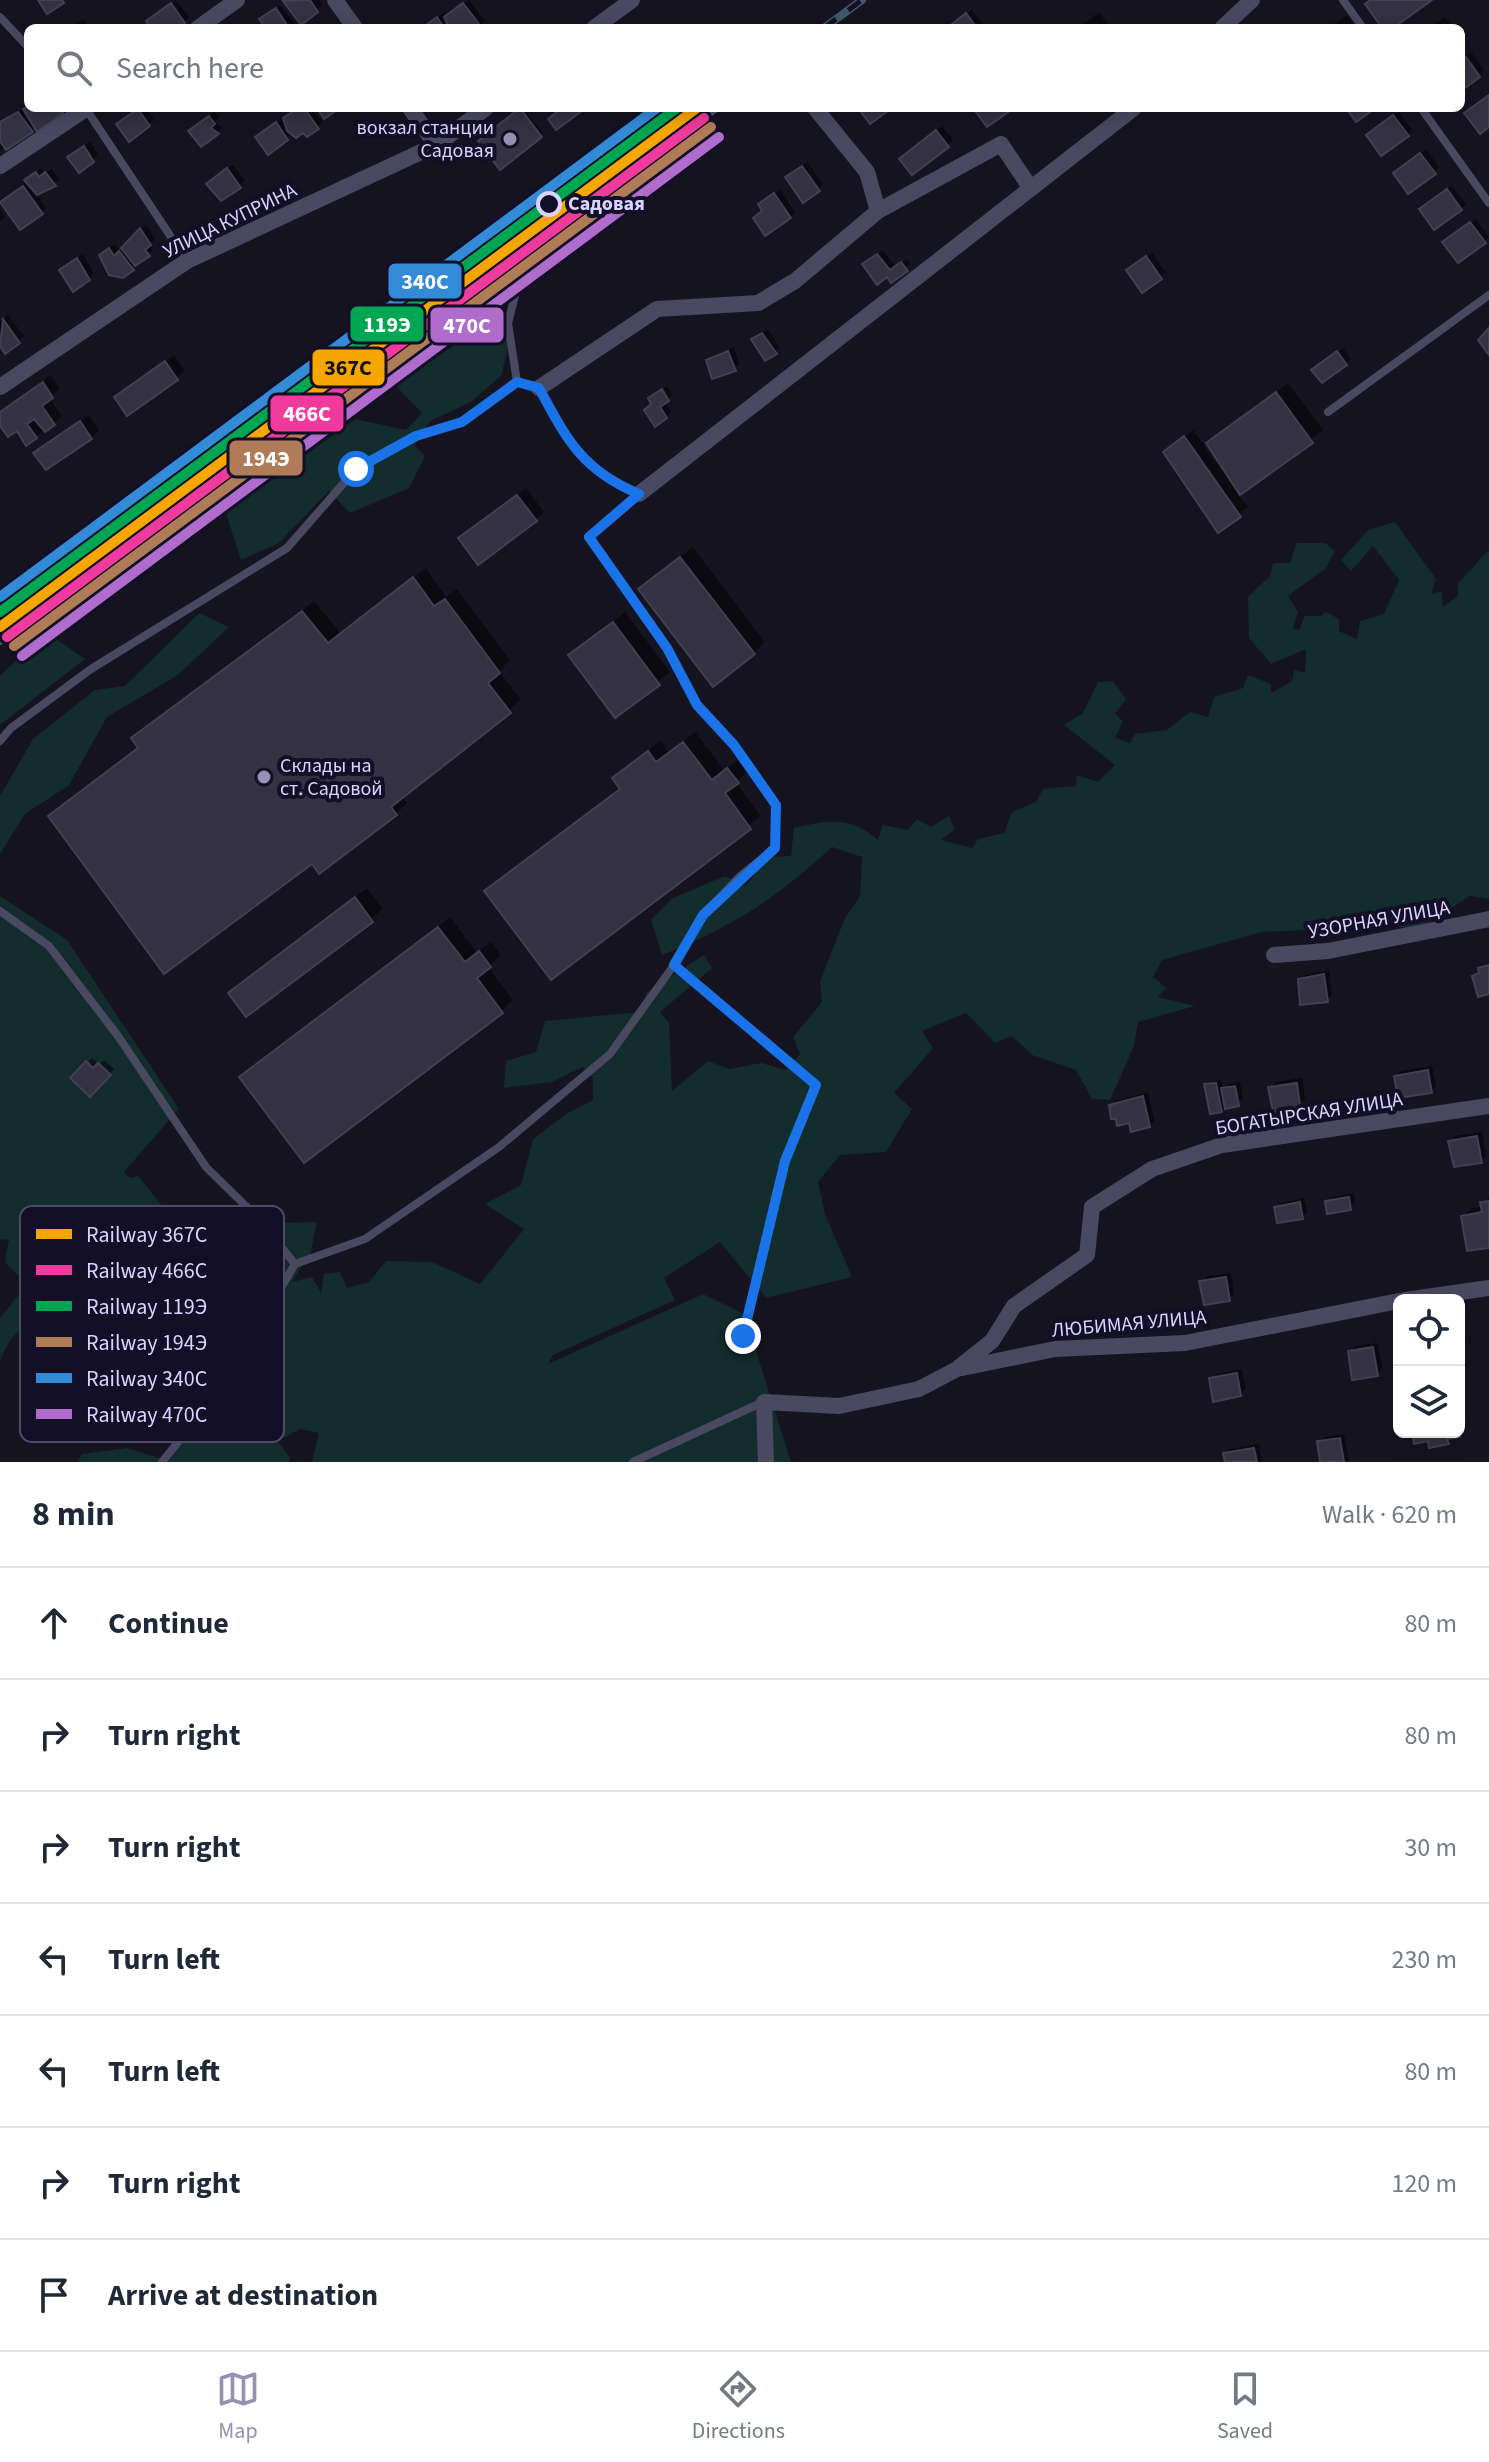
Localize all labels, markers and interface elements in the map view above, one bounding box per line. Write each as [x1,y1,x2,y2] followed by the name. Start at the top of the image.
[24,24,1465,112] search box
[52,46,96,90] icon: search
[116,47,264,90] text: Search here
[357,114,494,165] place label: вокзал станции Садовая
[501,130,519,148] marker: вокзал станции Садовая
[158,176,302,266] street label: УЛИЦА КУПРИНА
[568,190,645,218] place label: Садовая
[537,192,561,216] marker: Садовая
[387,262,463,300] line badge: 340С
[401,266,449,298] text: 340С
[349,305,425,343] line badge: 119Э
[429,306,505,344] line badge: 470С
[363,309,411,341] text: 119Э
[443,310,491,342] text: 470С
[311,348,386,387] line badge: 367С
[324,352,372,384] text: 367С
[269,394,345,433] line badge: 466С
[283,398,331,430] text: 466С
[228,439,304,477] line badge: 194Э
[242,443,290,475] text: 194Э
[338,451,374,487] route start
[280,752,383,803] place label: Склады на ст. Садовой
[255,768,273,786] marker: Склады на ст. Садовой
[1306,894,1452,946] street label: УЗОРНАЯ УЛИЦА
[1213,1085,1405,1143] street label: БОГАТЫРСКАЯ УЛИЦА
[20,1206,284,1442] legend
[86,1219,207,1251] text: Railway 367С
[86,1255,207,1287] text: Railway 466С
[86,1291,207,1323] text: Railway 119Э
[1393,1294,1465,1438] map controls
[1393,1294,1465,1366] button: locate
[1051,1303,1208,1345] street label: ЛЮБИМАЯ УЛИЦА
[725,1318,761,1354] route end
[86,1327,207,1359] text: Railway 194Э
[86,1363,207,1395] text: Railway 340С
[1393,1366,1465,1438] button: layers
[86,1399,207,1431] text: Railway 470С
[32,1490,115,1539] text: 8 min
[1322,1496,1457,1533] text: Walk · 620 m
[32,1601,76,1645] icon: ahead
[108,1602,229,1645] text: Continue
[1404,1605,1457,1642] text: 80 m
[32,1713,76,1757] icon: right
[108,1714,240,1757] text: Turn right
[1404,1717,1457,1754] text: 80 m
[32,1825,76,1869] icon: right
[108,1826,240,1869] text: Turn right
[1404,1829,1457,1866] text: 30 m
[32,1937,76,1981] icon: left
[108,1938,220,1981] text: Turn left
[1391,1941,1457,1978] text: 230 m
[32,2049,76,2093] icon: left
[108,2050,220,2093] text: Turn left
[1404,2053,1457,2090] text: 80 m
[32,2161,76,2205] icon: right
[108,2162,240,2205] text: Turn right
[1391,2165,1457,2202] text: 120 m
[32,2273,76,2317] icon: arrive
[108,2274,378,2317] text: Arrive at destination
[216,2367,260,2447] tab: Map
[692,2367,785,2447] tab: Directions
[1217,2367,1273,2447] tab: Saved

